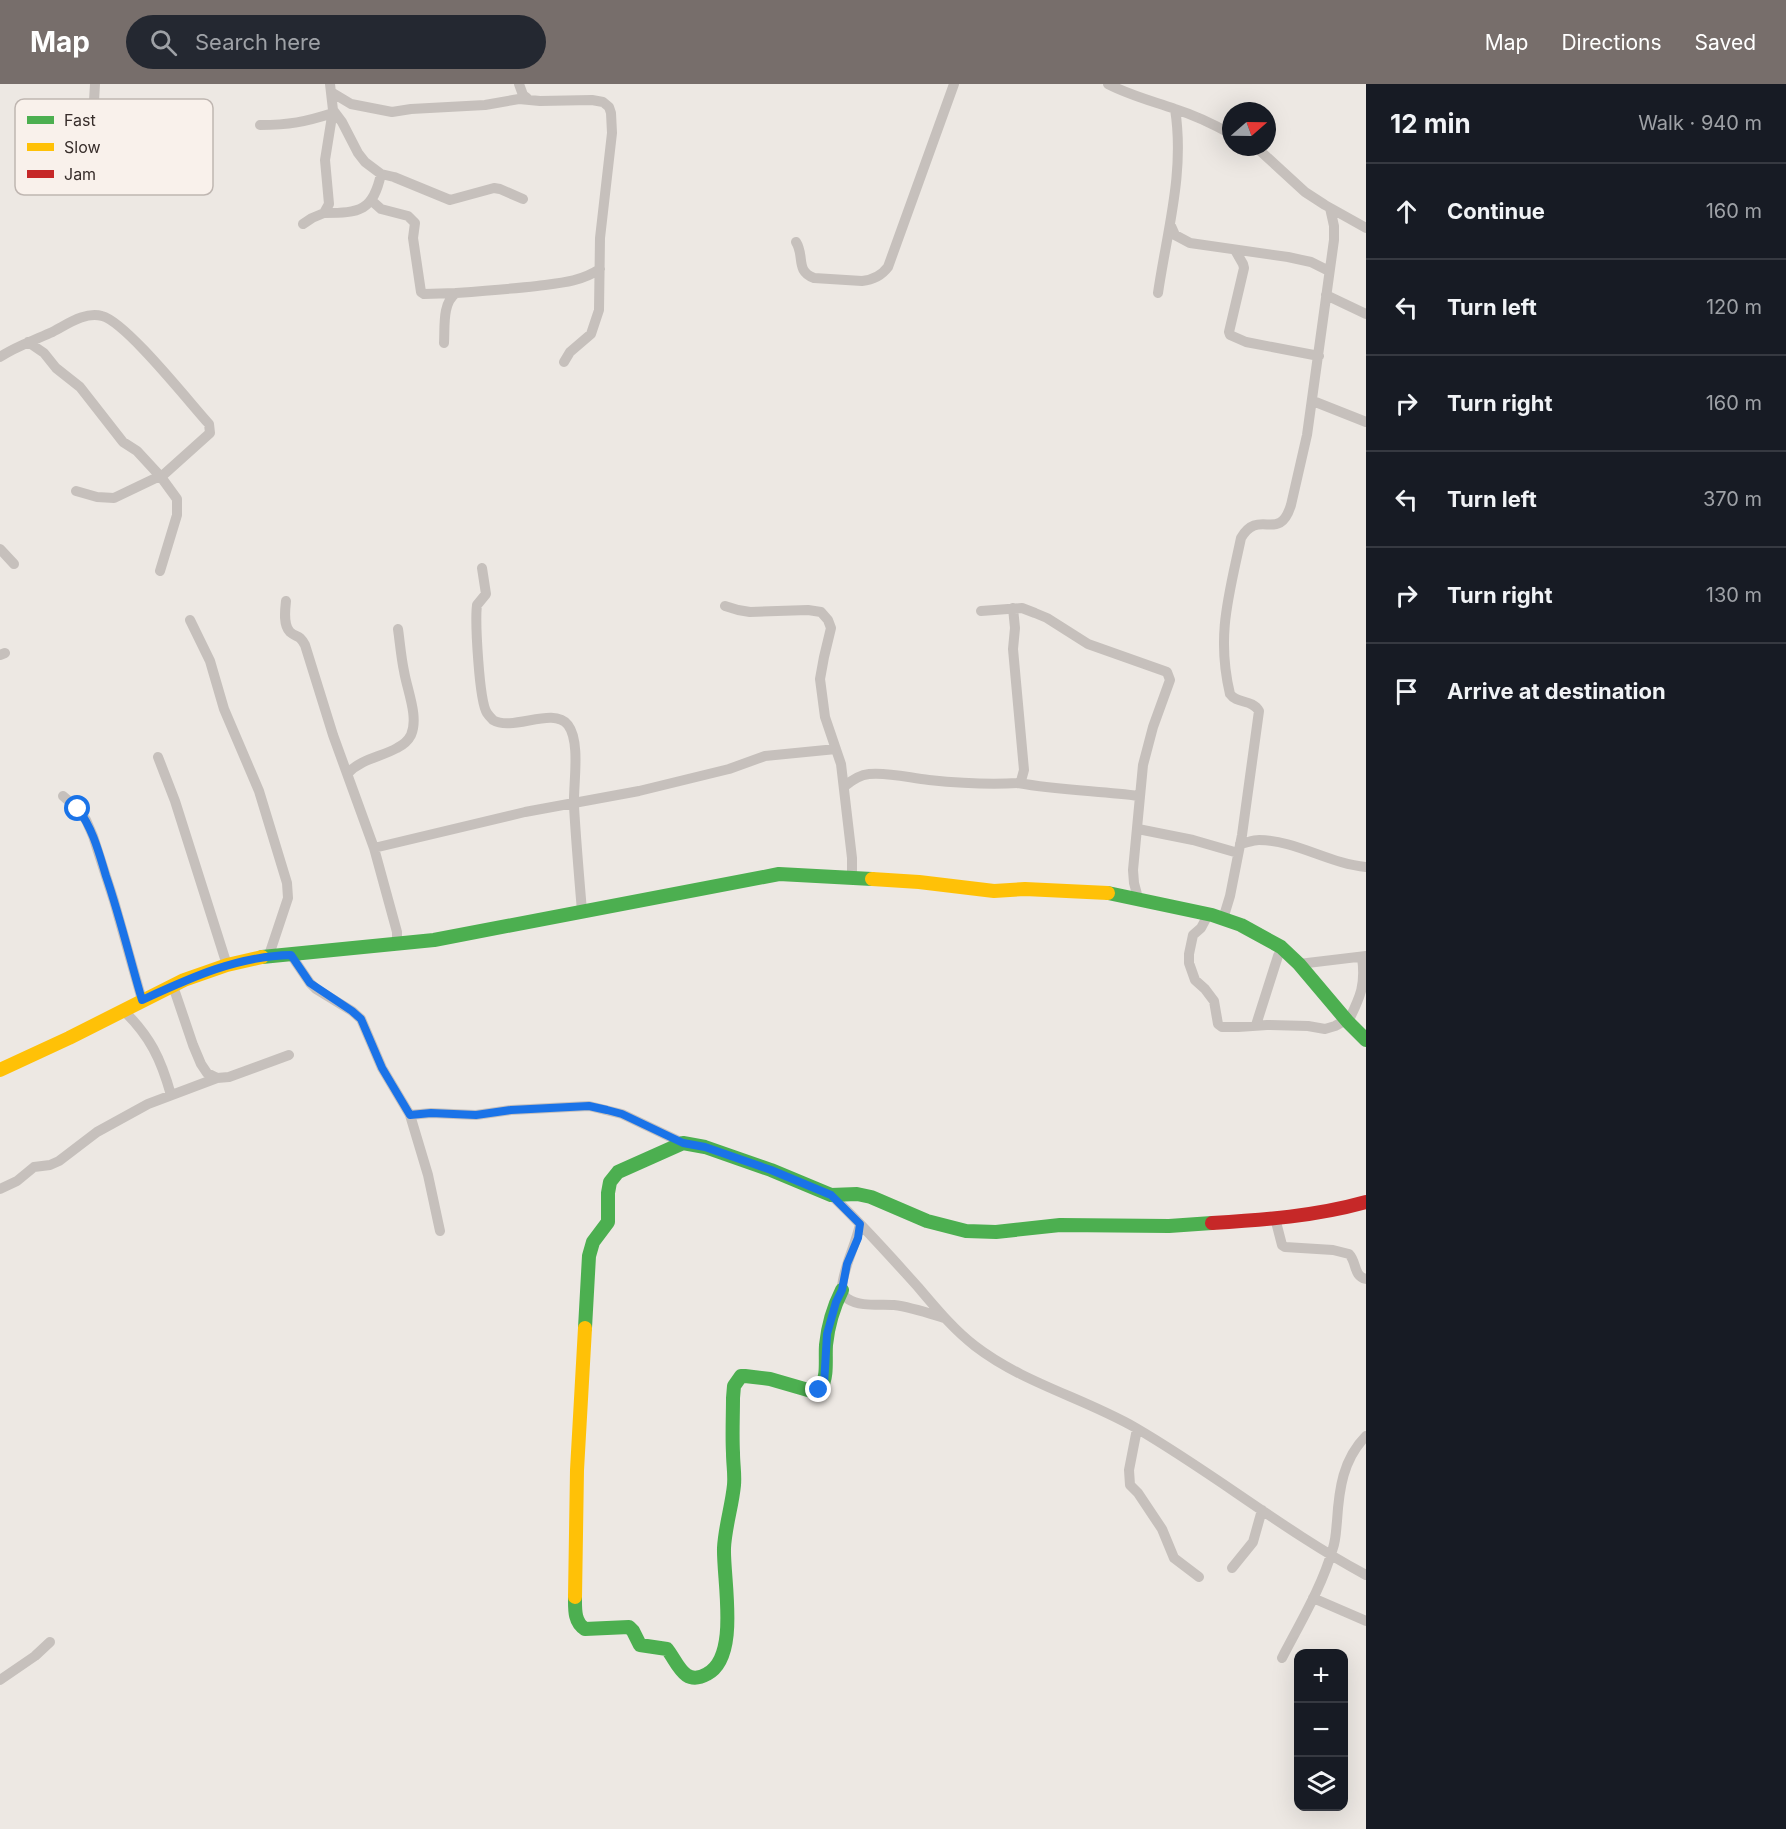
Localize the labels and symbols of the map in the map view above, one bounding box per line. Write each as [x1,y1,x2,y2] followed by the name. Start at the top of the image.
[15,99,213,195] legend
[1222,102,1276,156] north arrow
[64,110,96,130] text: Fast
[64,137,101,157] text: Slow
[64,164,96,184] text: Jam
[64,795,90,821] route start
[805,1376,831,1402] route end

